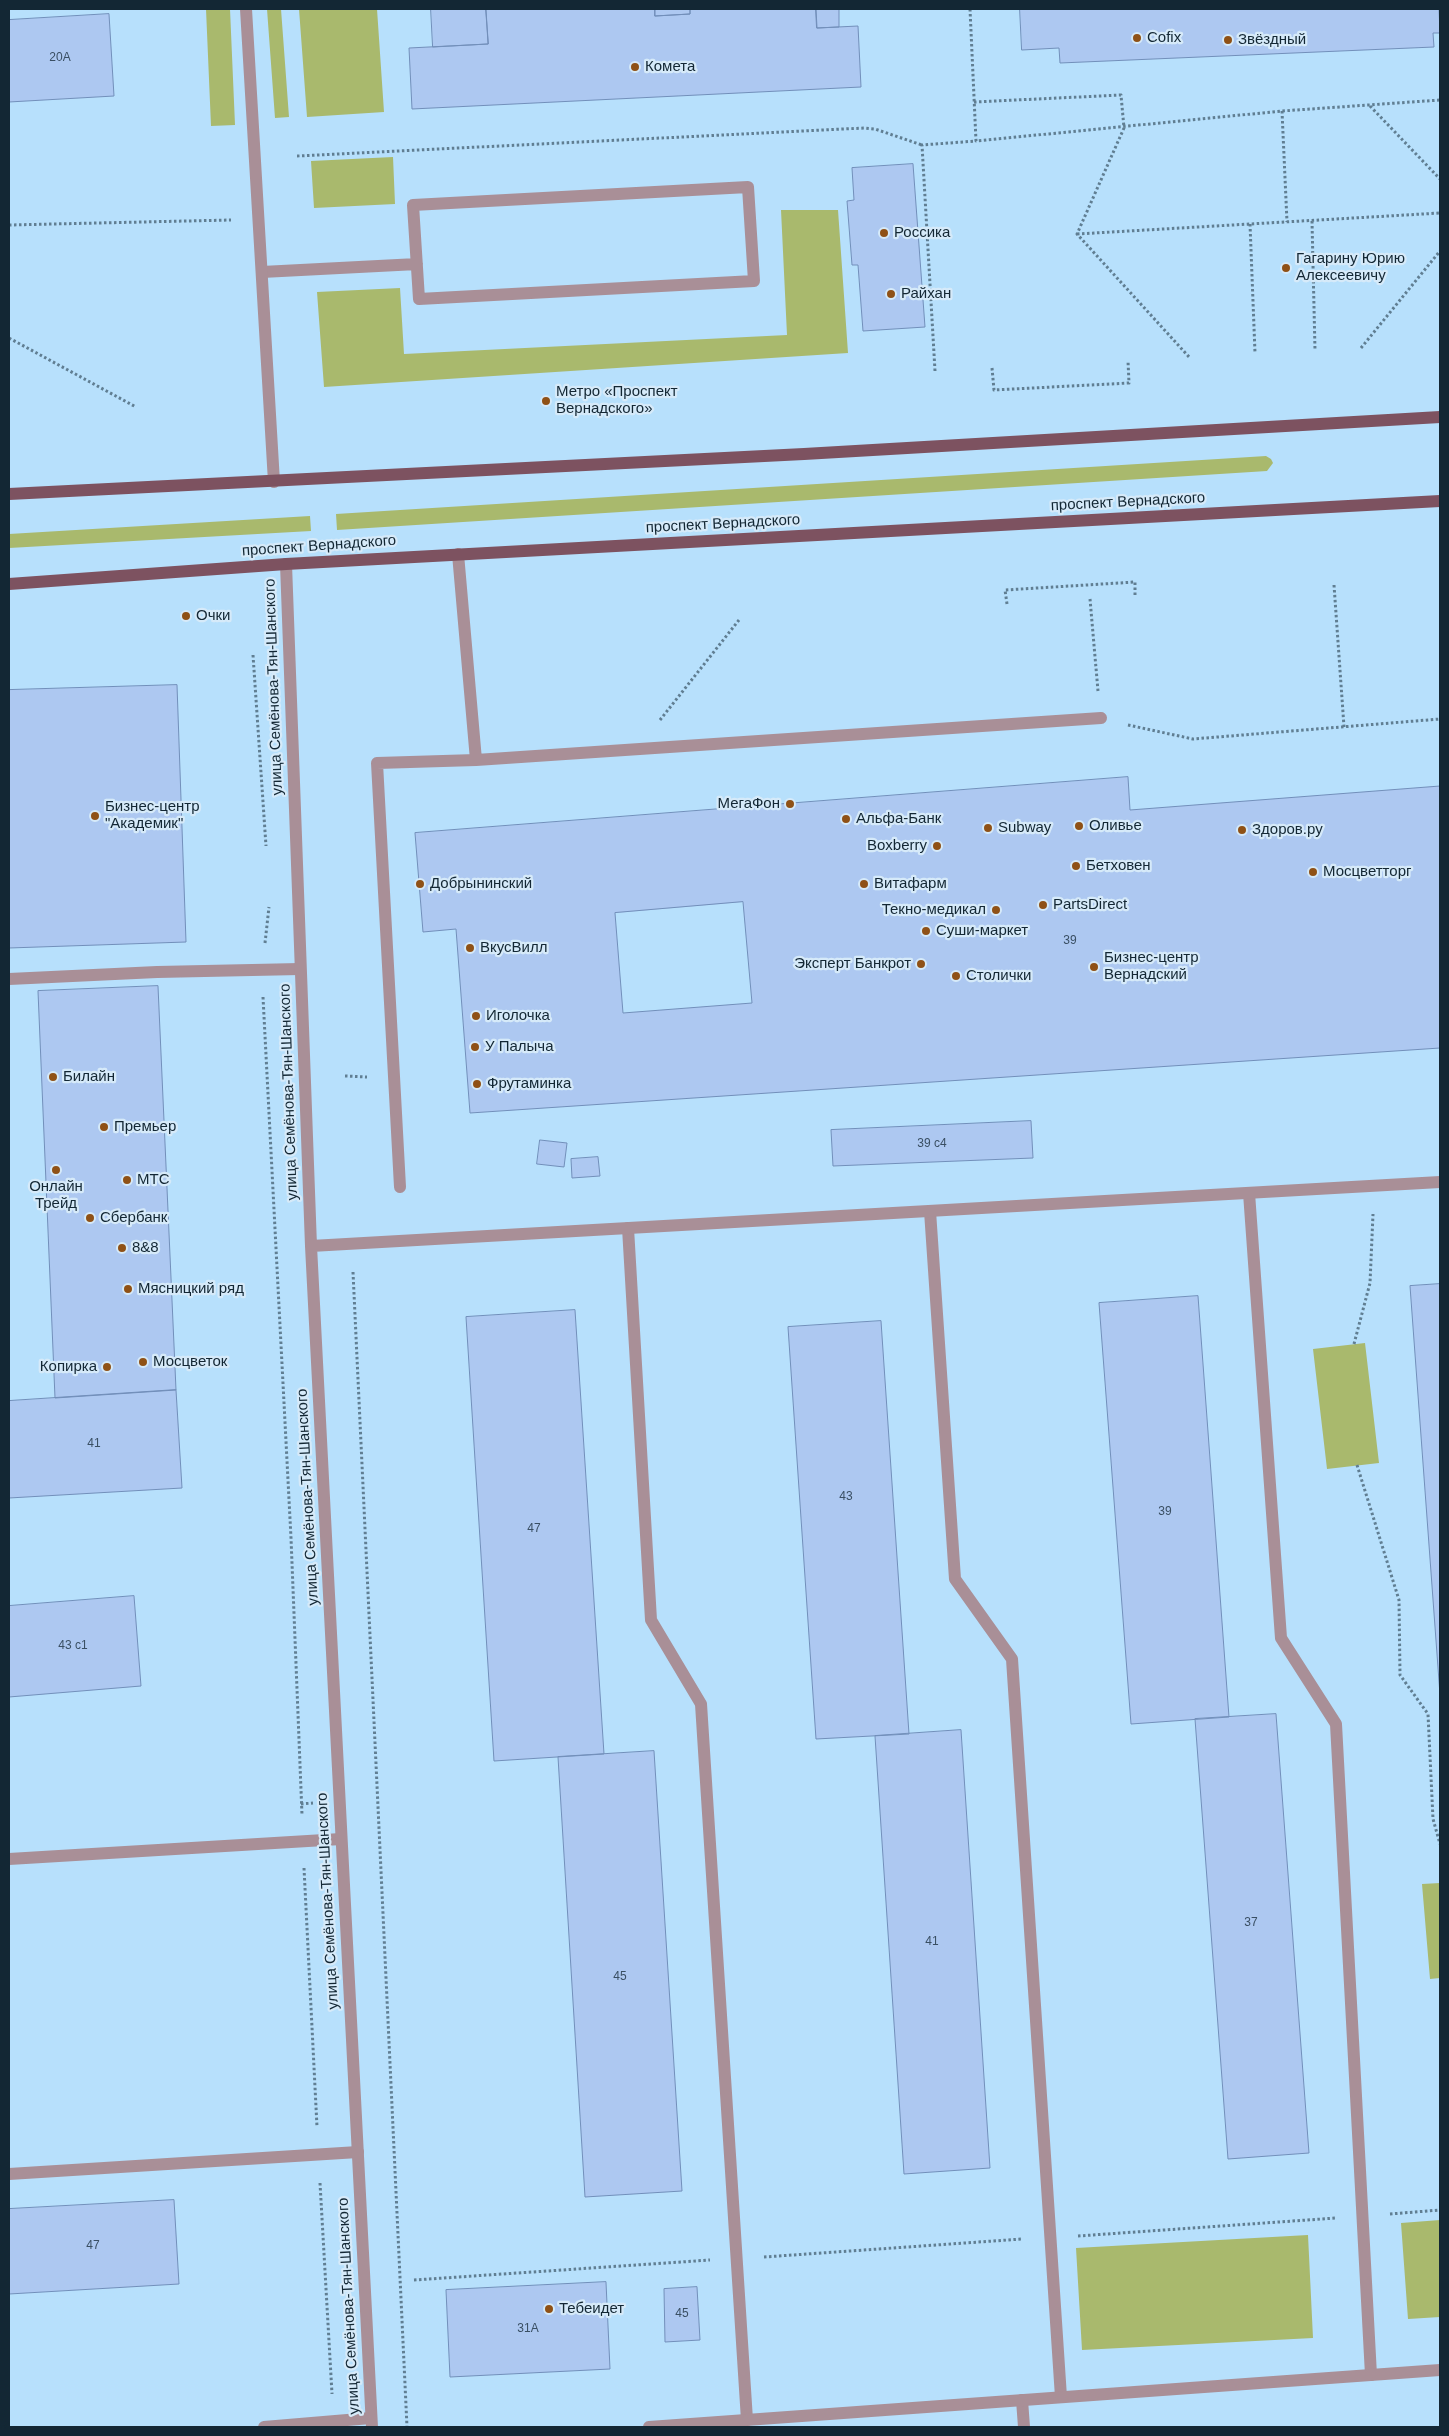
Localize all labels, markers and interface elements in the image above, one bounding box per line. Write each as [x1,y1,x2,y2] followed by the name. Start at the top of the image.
[1147,29,1181,47] place label: Cofix
[1238,31,1306,49] place label: Звёздный
[1131,32,1143,44] marker: Cofix
[1222,34,1234,46] marker: Звёздный
[49,51,71,65] house number: 20А
[645,58,695,76] place label: Комета
[629,61,641,73] marker: Комета
[894,224,950,242] place label: Россика
[878,227,890,239] marker: Россика
[1296,250,1405,285] place label: Гагарину Юрию Алексеевичу
[1280,262,1292,274] marker: Гагарину Юрию Алексеевичу
[901,285,951,303] place label: Райхан
[885,288,897,300] marker: Райхан
[556,383,678,418] place label: Метро «Проспект Вернадского»
[540,395,552,407] marker: Метро «Проспект Вернадского»
[1050,489,1206,515] street label: проспект Вернадского
[645,511,801,537] street label: проспект Вернадского
[241,532,397,560] street label: проспект Вернадского
[261,578,287,796] street label: улица Семёнова-Тян-Шанского
[196,607,230,625] place label: Очки
[180,610,192,622] marker: Очки
[717,795,780,813] place label: МегаФон
[105,798,199,833] place label: Бизнес-центр "Академик"
[784,798,796,810] marker: МегаФон
[89,810,101,822] marker: Бизнес-центр "Академик"
[856,810,941,828] place label: Альфа-Банк
[840,813,852,825] marker: Альфа-Банк
[1089,817,1142,835] place label: Оливье
[998,819,1051,837] place label: Subway
[1073,820,1085,832] marker: Оливье
[1252,821,1323,839] place label: Здоров.ру
[982,822,994,834] marker: Subway
[1236,824,1248,836] marker: Здоров.ру
[867,837,927,855] place label: Boxberry
[931,840,943,852] marker: Boxberry
[1086,857,1151,875] place label: Бетховен
[1070,860,1082,872] marker: Бетховен
[1323,863,1411,881] place label: Мосцветторг
[1307,866,1319,878] marker: Мосцветторг
[430,875,532,893] place label: Добрынинский
[874,875,947,893] place label: Витафарм
[414,878,426,890] marker: Добрынинский
[858,878,870,890] marker: Витафарм
[1053,896,1127,914] place label: PartsDirect
[1037,899,1049,911] marker: PartsDirect
[882,901,986,919] place label: Текно-медикал
[990,904,1002,916] marker: Текно-медикал
[936,922,1028,940] place label: Суши-маркет
[920,925,932,937] marker: Суши-маркет
[1063,934,1077,948] house number: 39
[480,939,547,957] place label: ВкусВилл
[464,942,476,954] marker: ВкусВилл
[1104,949,1198,984] place label: Бизнес-центр Вернадский
[794,955,911,973] place label: Эксперт Банкрот
[915,958,927,970] marker: Эксперт Банкрот
[1088,961,1100,973] marker: Бизнес-центр Вернадский
[966,967,1031,985] place label: Столички
[950,970,962,982] marker: Столички
[276,983,302,1201] street label: улица Семёнова-Тян-Шанского
[486,1007,550,1025] place label: Иголочка
[470,1010,482,1022] marker: Иголочка
[485,1038,554,1056] place label: У Палыча
[469,1041,481,1053] marker: У Палыча
[63,1068,115,1086] place label: Билайн
[47,1071,59,1083] marker: Билайн
[487,1075,571,1093] place label: Фрутаминка
[471,1078,483,1090] marker: Фрутаминка
[114,1118,176,1136] place label: Премьер
[98,1121,110,1133] marker: Премьер
[917,1137,947,1151] house number: 39 с4
[50,1164,62,1176] marker: Онлайн Трейд
[137,1171,169,1189] place label: МТС
[121,1174,133,1186] marker: МТС
[29,1178,83,1213] place label: Онлайн Трейд
[100,1209,167,1227] place label: Сбербанк
[84,1212,96,1224] marker: Сбербанк
[132,1239,159,1257] place label: 8&8
[116,1242,128,1254] marker: 8&8
[138,1280,244,1298] place label: Мясницкий ряд
[122,1283,134,1295] marker: Мясницкий ряд
[153,1353,227,1371] place label: Мосцветок
[137,1356,149,1368] marker: Мосцветок
[40,1358,97,1376] place label: Копирка
[101,1361,113,1373] marker: Копирка
[293,1388,323,1606] street label: улица Семёнова-Тян-Шанского
[87,1437,101,1451] house number: 41
[839,1490,853,1504] house number: 43
[1158,1505,1172,1519] house number: 39
[527,1522,541,1536] house number: 47
[58,1639,88,1653] house number: 43 с1
[313,1792,343,2010] street label: улица Семёнова-Тян-Шанского
[1244,1916,1258,1930] house number: 37
[925,1935,939,1949] house number: 41
[613,1970,627,1984] house number: 45
[334,2197,364,2415] street label: улица Семёнова-Тян-Шанского
[86,2239,100,2253] house number: 47
[559,2300,624,2318] place label: Тебеидет
[543,2303,555,2315] marker: Тебеидет
[675,2307,689,2321] house number: 45
[517,2322,539,2336] house number: 31А

